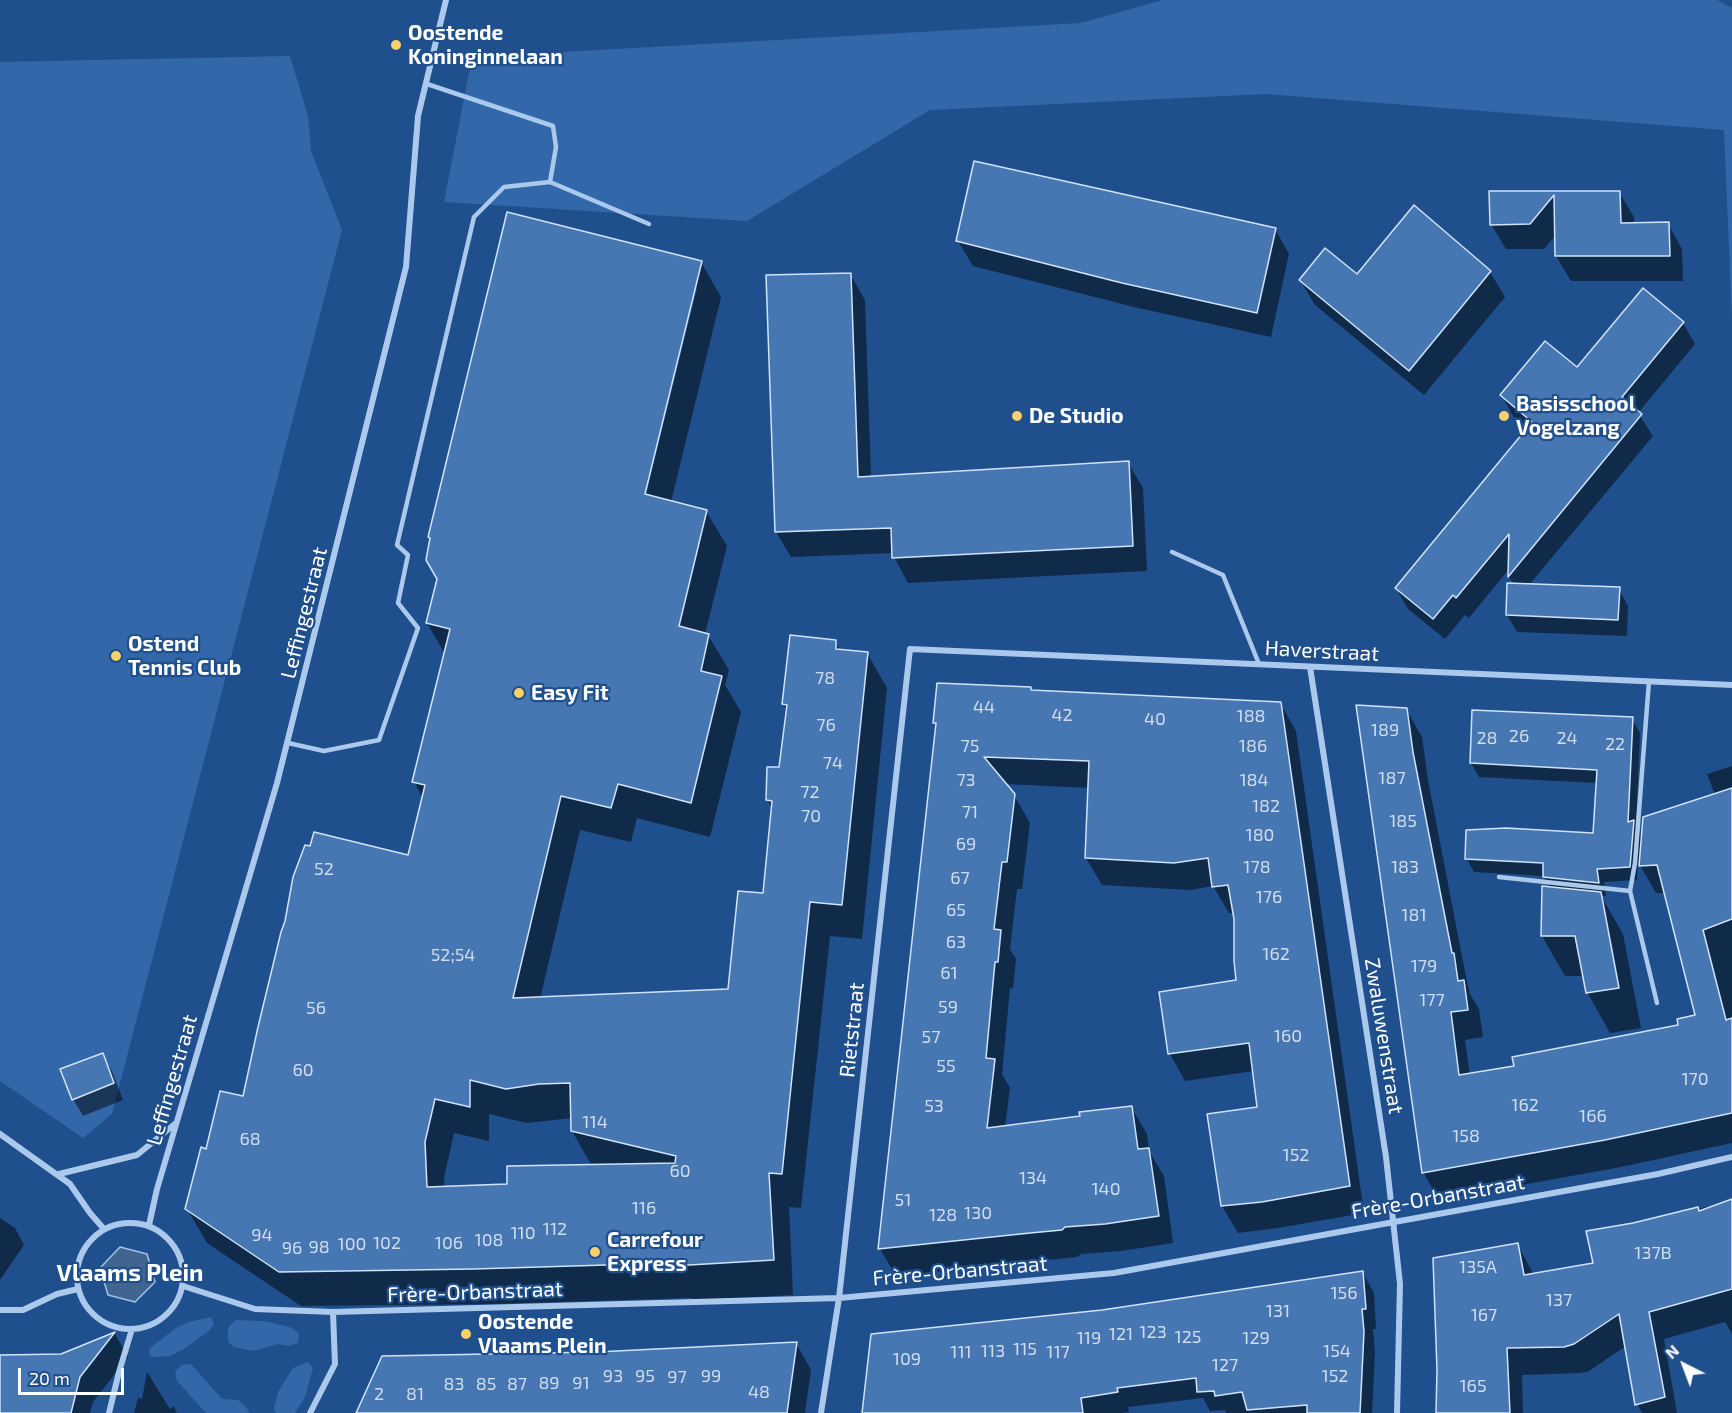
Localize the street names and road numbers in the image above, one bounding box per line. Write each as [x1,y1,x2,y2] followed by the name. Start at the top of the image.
[275,545,333,681] street label: Leffingestraat
[1264,635,1380,667] street label: Haverstraat
[1359,956,1409,1116] street label: Zwaluwenstraat
[834,981,870,1079] street label: Rietstraat
[141,1012,203,1148] street label: Leffingestraat
[1349,1169,1527,1225] street label: Frère-Orbanstraat
[871,1251,1049,1291] street label: Frère-Orbanstraat
[387,1276,563,1308] street label: Frère-Orbanstraat

